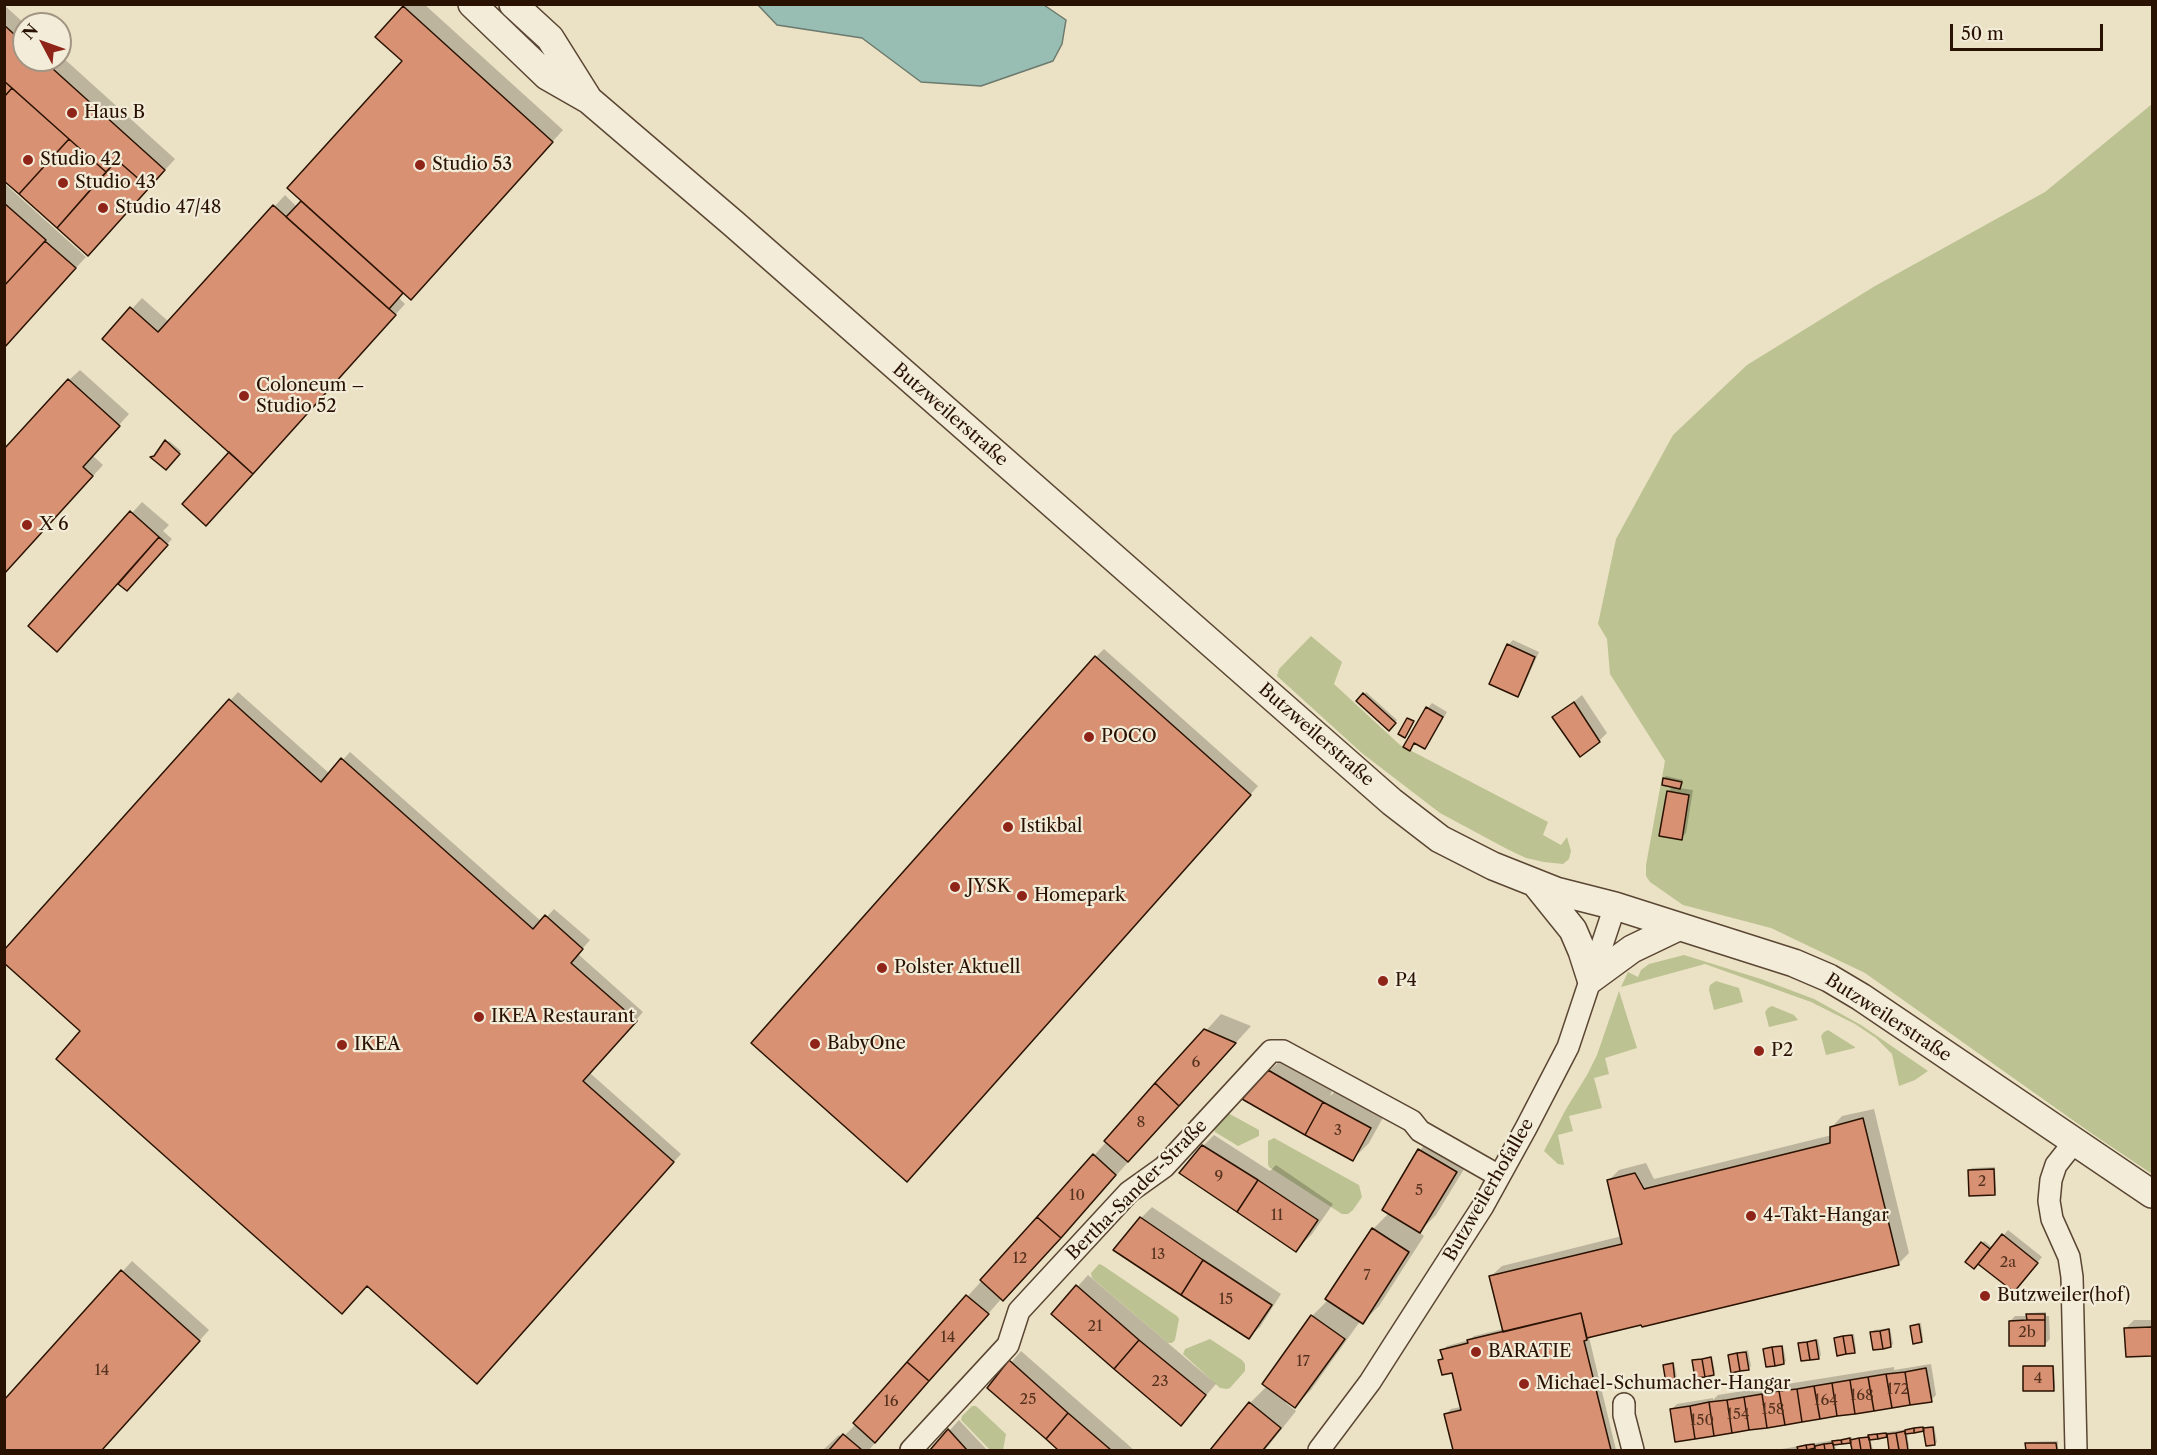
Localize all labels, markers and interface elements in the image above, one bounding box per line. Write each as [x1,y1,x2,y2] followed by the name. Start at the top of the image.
[12,12,72,72] north arrow
[1953,12,2106,50] scale bar
[18,20,42,43] text: N
[1961,23,2004,45] text: 50 m
[84,102,145,124] place label: Haus B
[65,106,79,120] marker: Haus B
[40,149,121,171] place label: Studio 42
[21,153,35,167] marker: Studio 42
[432,154,512,176] place label: Studio 53
[413,158,427,172] marker: Studio 53
[75,172,156,194] place label: Studio 43
[56,176,70,190] marker: Studio 43
[115,197,221,219] place label: Studio 47/48
[96,201,110,215] marker: Studio 47/48
[888,359,1012,471] street label: Butzweilerstraße
[256,375,365,418] place label: Coloneum – Studio 52
[237,389,251,403] marker: Coloneum – Studio 52
[39,514,68,536] place label: X 6
[20,518,34,532] marker: X 6
[1254,679,1378,791] street label: Butzweilerstraße
[1101,726,1157,748] place label: POCO
[1082,730,1096,744] marker: POCO
[1020,816,1082,838] place label: Istikbal
[1001,820,1015,834] marker: Istikbal
[967,876,1011,898] place label: JYSK
[948,880,962,894] marker: JYSK
[1034,885,1125,907] place label: Homepark
[1015,889,1029,903] marker: Homepark
[894,957,1020,979] place label: Polster Aktuell
[875,961,889,975] marker: Polster Aktuell
[1821,969,1955,1067] street label: Butzweilerstraße
[1395,970,1417,992] place label: P4
[1376,974,1390,988] marker: P4
[491,1006,635,1028] place label: IKEA Restaurant
[472,1010,486,1024] marker: IKEA Restaurant
[827,1033,906,1055] place label: BabyOne
[354,1034,401,1056] place label: IKEA
[808,1037,822,1051] marker: BabyOne
[335,1038,349,1052] marker: IKEA
[1771,1040,1793,1062] place label: P2
[1752,1044,1766,1058] marker: P2
[1192,1054,1200,1072] house number: 6
[1137,1114,1145,1132] house number: 8
[1062,1115,1212,1265] street label: Bertha-Sander-Straße
[1439,1115,1539,1265] street label: Butzweilerhofallee
[1334,1122,1342,1140] house number: 3
[1215,1168,1223,1186] house number: 9
[1978,1173,1986,1191] house number: 2
[1415,1182,1423,1200] house number: 5
[1069,1187,1085,1205] house number: 10
[1763,1205,1889,1227] place label: 4-Takt-Hangar
[1271,1207,1283,1225] house number: 11
[1744,1209,1758,1223] marker: 4-Takt-Hangar
[1151,1246,1165,1264] house number: 13
[1013,1250,1027,1268] house number: 12
[2000,1254,2016,1272] house number: 2a
[1363,1267,1371,1285] house number: 7
[1997,1285,2130,1307] place label: Butzweiler(hof)
[1978,1289,1992,1303] marker: Butzweiler(hof)
[1219,1291,1233,1309] house number: 15
[1088,1318,1102,1336] house number: 21
[2018,1324,2036,1342] house number: 2b
[941,1329,955,1347] house number: 14
[1488,1341,1571,1363] place label: BARATIE
[1469,1345,1483,1359] marker: BARATIE
[1296,1353,1310,1371] house number: 17
[95,1362,109,1380] house number: 14
[2034,1370,2042,1388] house number: 4
[1152,1373,1168,1391] house number: 23
[1536,1373,1791,1395] place label: Michael-Schumacher-Hangar
[1517,1377,1531,1391] marker: Michael-Schumacher-Hangar
[1887,1381,1909,1399] house number: 172
[1850,1387,1874,1405] house number: 168
[1020,1391,1036,1409] house number: 25
[1814,1392,1838,1410] house number: 164
[883,1393,899,1411] house number: 16
[1761,1401,1785,1419] house number: 158
[1726,1406,1750,1424] house number: 154
[1690,1412,1714,1430] house number: 150

